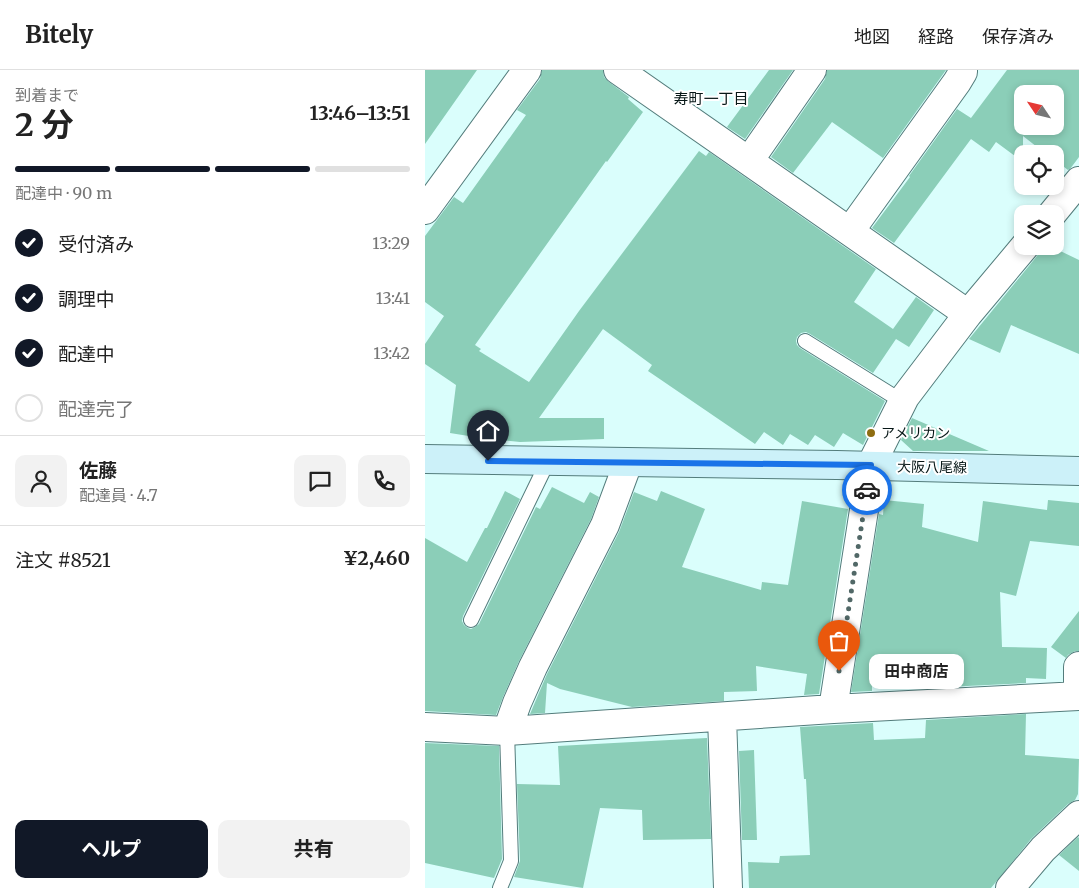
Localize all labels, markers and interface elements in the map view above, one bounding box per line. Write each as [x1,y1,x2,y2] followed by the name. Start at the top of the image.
[25,19,93,50] text: Bitely
[854,25,890,48] text: 地図
[918,25,954,48] text: 経路
[982,25,1054,48] text: 保存済み
[15,85,79,105] text: 到着まで
[1014,85,1064,135] north arrow
[1014,85,1064,255] map controls
[673,89,749,108] district label: 寿町一丁目
[309,101,410,125] text: 13:46–13:51
[15,105,73,145] text: 2 分
[1014,145,1064,195] button: locate
[15,183,112,203] text: 配達中 · 90 m
[1014,205,1064,255] button: layers
[15,229,43,257] icon: check
[58,232,134,256] text: 受付済み
[372,233,410,253] text: 13:29
[15,284,43,312] icon: check
[58,287,115,311] text: 調理中
[376,288,410,308] text: 13:41
[15,339,43,367] icon: check
[58,342,115,366] text: 配達中
[373,343,410,363] text: 13:42
[58,397,134,421] text: 配達完了
[467,410,509,461] pin
[474,417,502,445] icon: home
[881,424,950,442] place label: アメリカン
[865,427,877,439] marker: アメリカン
[15,455,67,507] button: person
[294,455,346,507] button: chat
[358,455,410,507] button: phone
[897,457,967,477] street label: 大阪八尾線
[79,458,117,482] text: 佐藤
[842,465,892,515] courier
[853,476,881,504] icon: car
[79,485,158,505] text: 配達員 · 4.7
[343,546,410,570] text: ¥2,460
[15,548,111,572] text: 注文 #8521
[818,620,860,671] pin
[825,627,853,655] icon: bag
[869,654,964,688] callout: 田中商店
[884,661,949,681] text: 田中商店
[15,820,208,878] button: ヘルプ
[218,820,410,878] button: 共有

